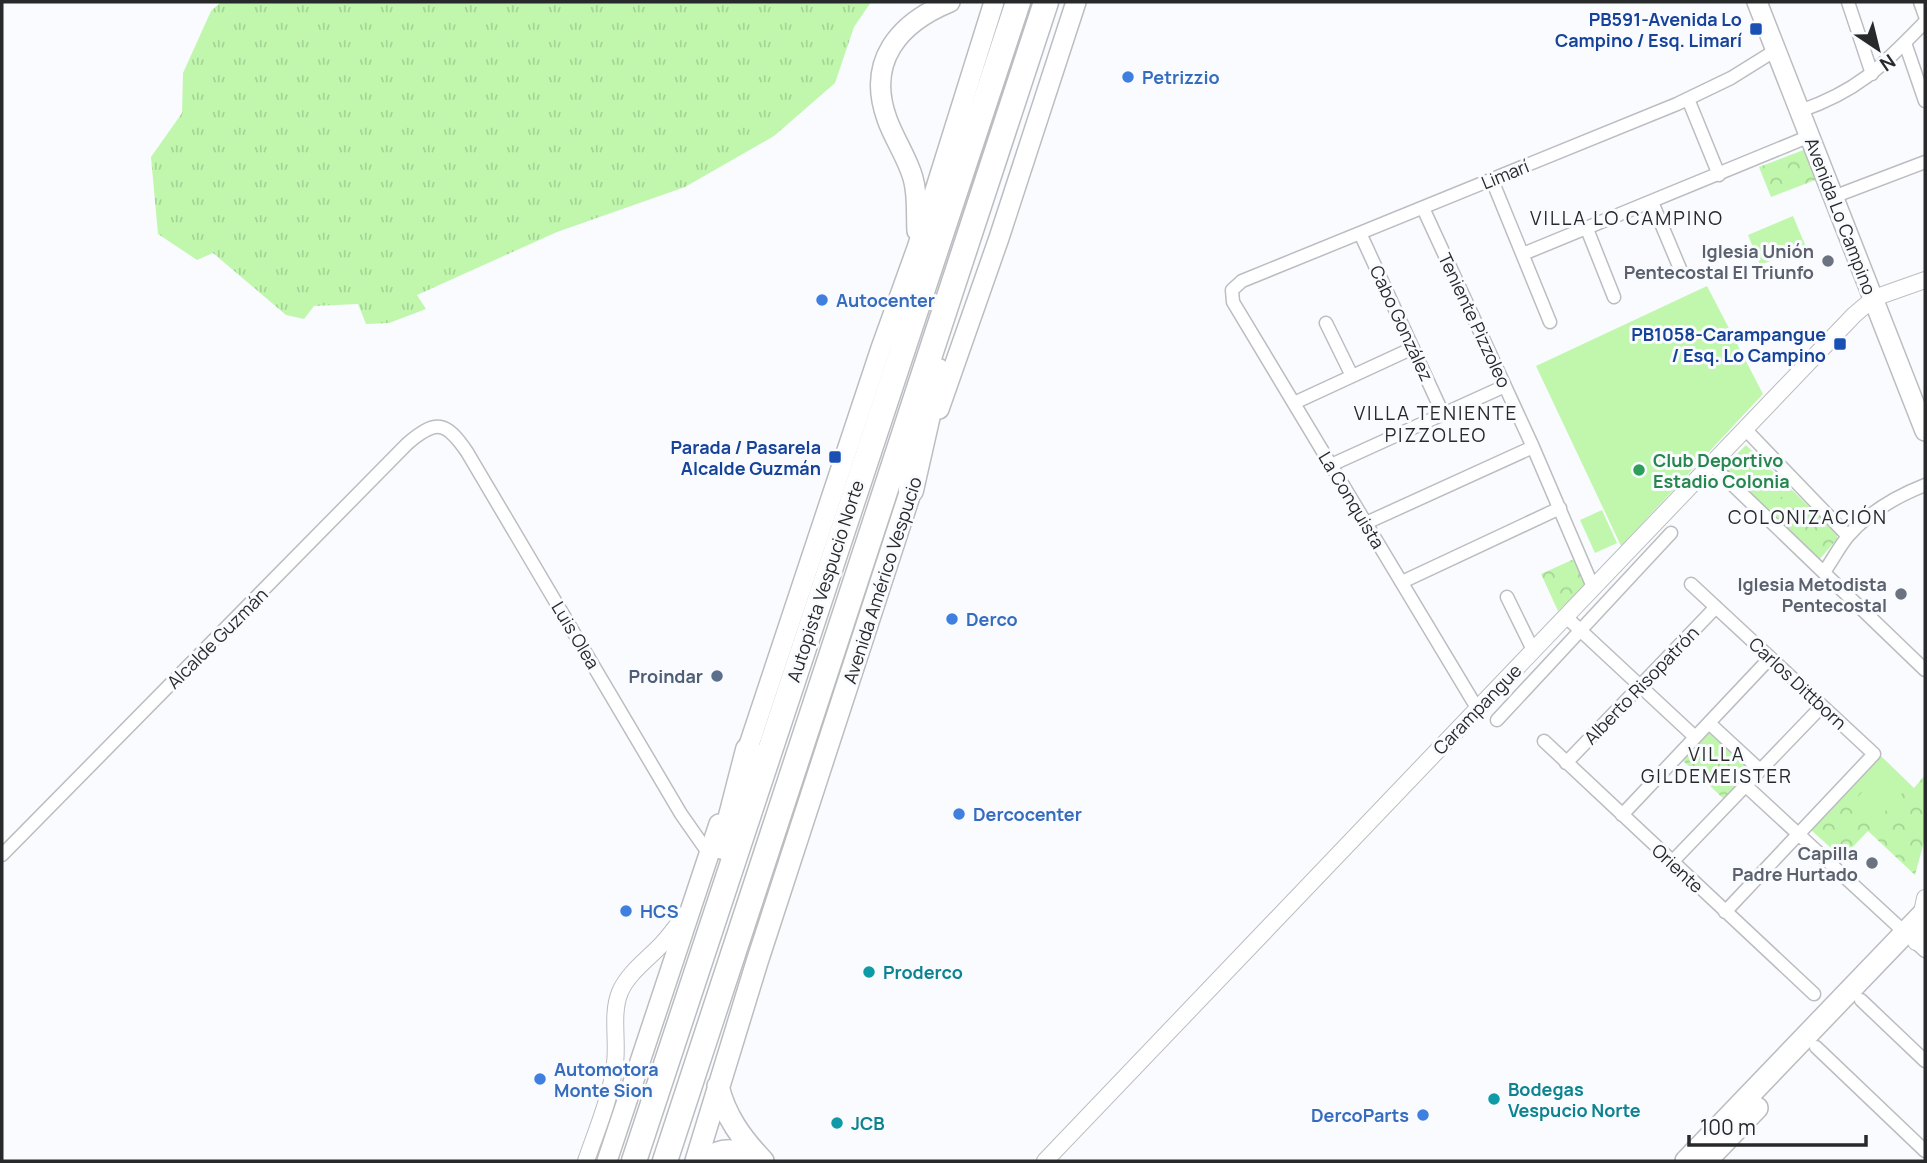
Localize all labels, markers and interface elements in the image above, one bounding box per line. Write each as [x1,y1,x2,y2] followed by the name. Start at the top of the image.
[1555,7,1742,52] place label: PB591-Avenida Lo Campino / Esq. Limarí
[1843,14,1913,84] north arrow
[1748,21,1764,37] marker: PB591-Avenida Lo Campino / Esq. Limarí
[1875,48,1901,77] text: N
[1142,65,1220,89] place label: Petrizzio
[1120,69,1136,85] marker: Petrizzio
[1800,134,1882,298] street label: Avenida Lo Campino
[1478,154,1532,194] street label: Limarí
[1530,205,1724,231] district label: VILLA LO CAMPINO
[1624,239,1814,284] place label: Iglesia Unión Pentecostal El Triunfo
[1433,249,1517,391] street label: Teniente Pizzoleo
[1820,253,1836,269] marker: Iglesia Unión Pentecostal El Triunfo
[1365,261,1439,385] street label: Cabo González
[836,288,935,312] place label: Autocenter
[814,292,830,308] marker: Autocenter
[1631,322,1826,367] place label: PB1058-Carampangue / Esq. Lo Campino
[1832,336,1848,352] marker: PB1058-Carampangue / Esq. Lo Campino
[1354,400,1518,448] district label: VILLA TENIENTE PIZZOLEO
[671,435,821,480] place label: Parada / Pasarela Alcalde Guzmán
[1314,447,1390,553] street label: La Conquista
[1653,448,1790,493] place label: Club Deportivo Estadio Colonia
[827,449,843,465] marker: Parada / Pasarela Alcalde Guzmán
[1631,462,1647,478] marker: Club Deportivo Estadio Colonia
[837,473,927,687] street label: Avenida Américo Vespucio
[781,477,869,685] street label: Autopista Vespucio Norte
[1728,504,1888,530] district label: COLONIZACIÓN
[1737,572,1887,617] place label: Iglesia Metodista Pentecostal
[161,582,273,694] street label: Alcalde Guzmán
[1893,586,1909,602] marker: Iglesia Metodista Pentecostal
[546,597,606,673] street label: Luis Olea
[966,607,1018,631] place label: Derco
[944,611,960,627] marker: Derco
[1578,621,1704,749] street label: Alberto Risopatrón
[1744,631,1852,735] street label: Carlos Dittborn
[1428,658,1526,760] street label: Carampangue
[629,664,703,688] place label: Proindar
[709,668,725,684] marker: Proindar
[1641,741,1793,789] district label: VILLA GILDEMEISTER
[973,802,1082,826] place label: Dercocenter
[951,806,967,822] marker: Dercocenter
[1647,838,1709,898] street label: Oriente
[1732,841,1858,886] place label: Capilla Padre Hurtado
[1864,855,1880,871] marker: Capilla Padre Hurtado
[640,899,679,923] place label: HCS
[618,903,634,919] marker: HCS
[883,960,963,984] place label: Proderco
[861,964,877,980] marker: Proderco
[554,1057,659,1102] place label: Automotora Monte Sion
[532,1071,548,1087] marker: Automotora Monte Sion
[1508,1077,1641,1122] place label: Bodegas Vespucio Norte
[1486,1091,1502,1107] marker: Bodegas Vespucio Norte
[1311,1103,1409,1127] place label: DercoParts
[1689,1104,1866,1148] scale bar
[1415,1107,1431,1123] marker: DercoParts
[851,1111,885,1135] place label: JCB
[1700,1113,1756,1141] text: 100 m
[829,1115,845,1131] marker: JCB

